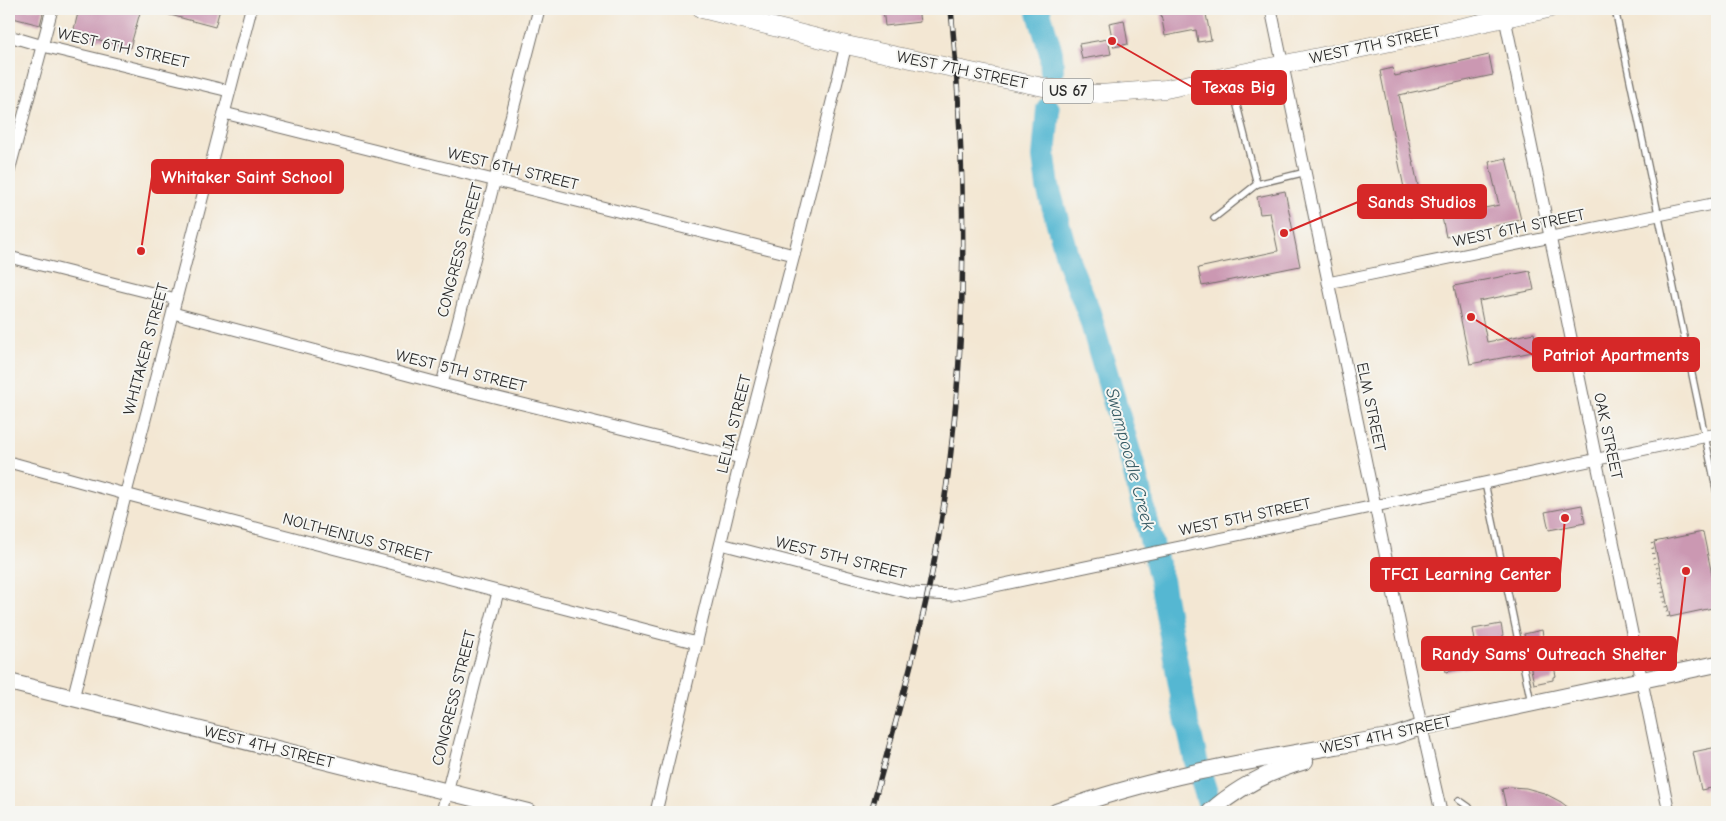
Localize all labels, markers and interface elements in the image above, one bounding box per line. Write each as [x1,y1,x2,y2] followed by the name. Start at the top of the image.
[1308,22,1443,68] street label: WEST 7TH STREET
[56,24,191,72] street label: WEST 6TH STREET
[895,47,1030,93] street label: WEST 7TH STREET
[1192,71,1286,104] callout: Texas Big
[1202,77,1276,98] text: Texas Big
[1043,78,1093,104] road number: US 67
[446,144,581,194] street label: WEST 6TH STREET
[152,160,343,193] callout: Whitaker Saint School
[162,167,332,188] text: Whitaker Saint School
[433,180,487,319] street label: CONGRESS STREET
[1358,185,1486,218] callout: Sands Studios
[1368,192,1476,213] text: Sands Studios
[1451,205,1587,251] street label: WEST 6TH STREET
[120,280,172,417] street label: WHITAKER STREET
[1533,338,1699,371] callout: Patriot Apartments
[1543,345,1689,366] text: Patriot Apartments
[394,346,529,396] street label: WEST 5TH STREET
[1353,361,1389,454] street label: ELM STREET
[713,372,755,475] street label: LELIA STREET
[1101,386,1159,533] water label: Swampoodle Creek
[1590,391,1626,482] street label: OAK STREET
[1177,494,1313,540] street label: WEST 5TH STREET
[281,509,434,567] street label: NOLTHENIUS STREET
[774,533,909,583] street label: WEST 5TH STREET
[1371,558,1560,591] callout: TFCI Learning Center
[1381,564,1551,585] text: TFCI Learning Center
[428,628,480,767] street label: CONGRESS STREET
[1422,637,1676,670] callout: Randy Sams' Outreach Shelter
[1432,644,1667,665] text: Randy Sams' Outreach Shelter
[1319,712,1454,758] street label: WEST 4TH STREET
[202,722,337,772] street label: WEST 4TH STREET

